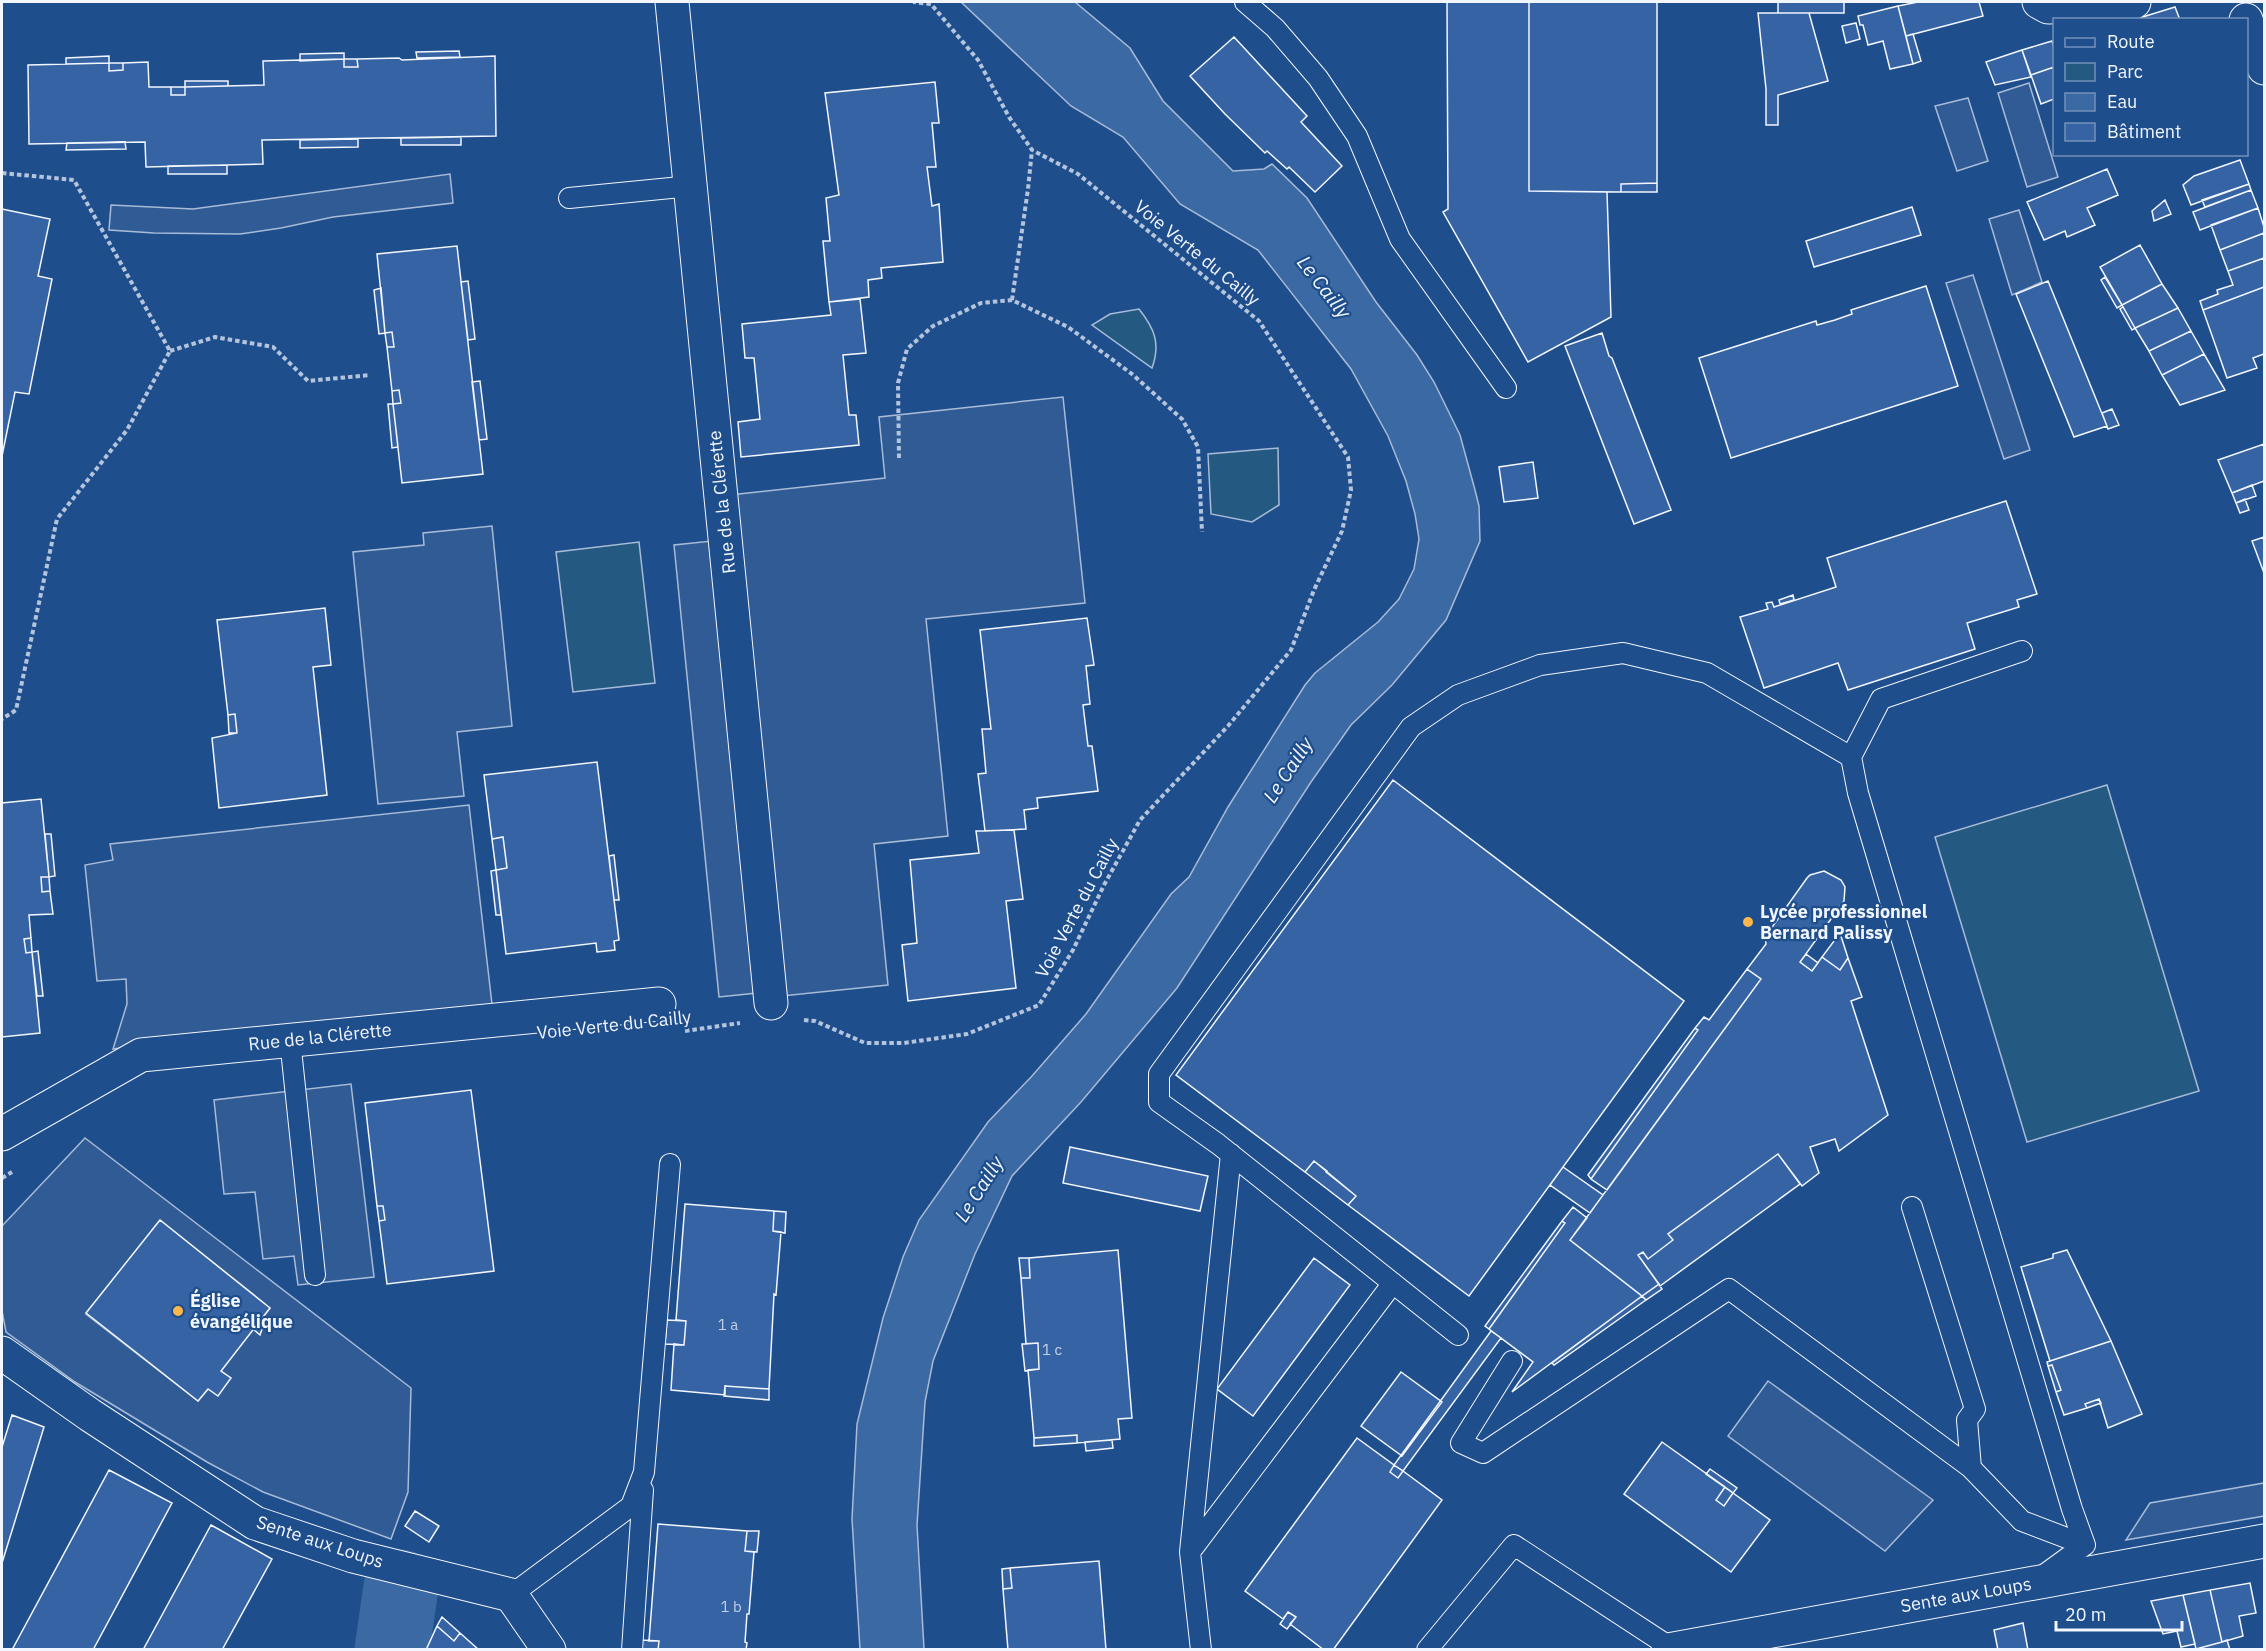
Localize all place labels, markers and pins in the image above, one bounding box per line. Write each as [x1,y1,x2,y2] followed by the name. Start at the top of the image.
[1760,900,1928,944] place label: Lycée professionnel Bernard Palissy
[1741,915,1755,929] marker: Lycée professionnel Bernard Palissy
[190,1288,293,1333] place label: Église évangélique
[171,1304,185,1318] marker: Église évangélique

